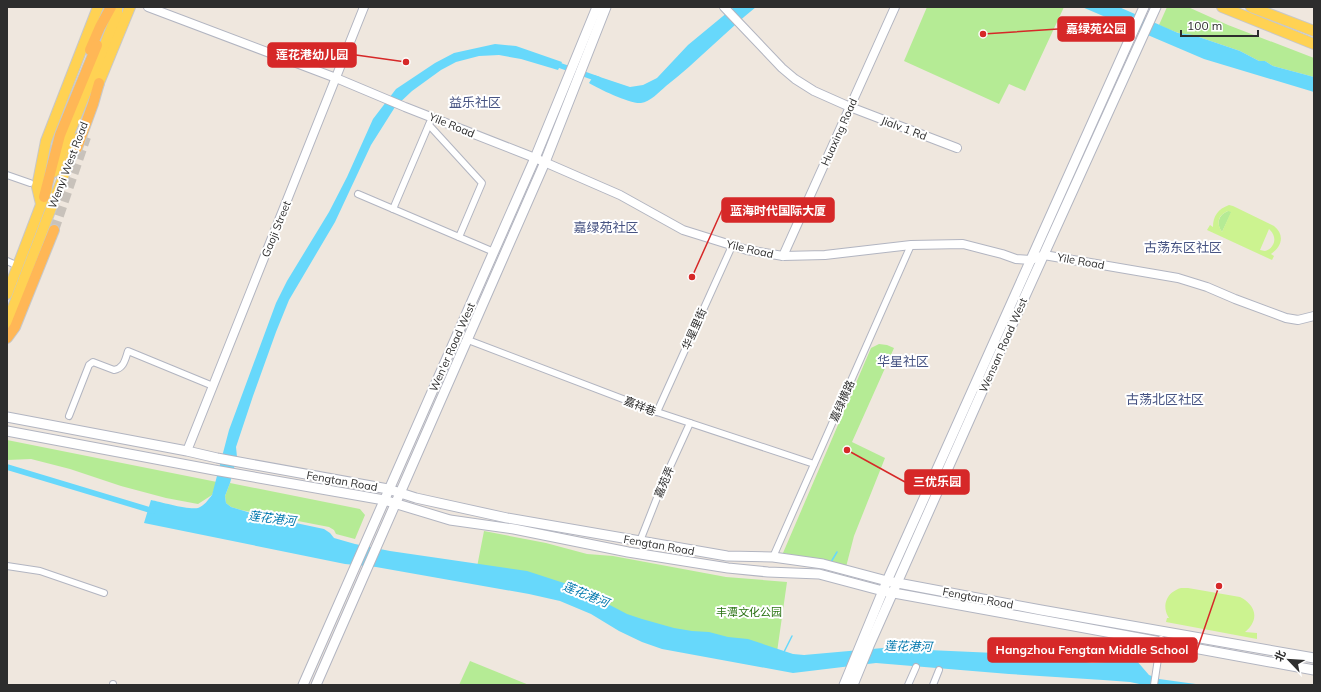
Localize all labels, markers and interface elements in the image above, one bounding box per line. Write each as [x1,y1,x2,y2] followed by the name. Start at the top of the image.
[1181,12,1258,38] scale bar
[1058,17,1134,41] callout: 嘉绿苑公园
[1187,18,1222,33] text: 100 m
[1066,21,1126,36] text: 嘉绿苑公园
[268,43,356,67] callout: 莲花港幼儿园
[276,47,348,62] text: 莲花港幼儿园
[449,94,501,110] district label: 益乐社区
[818,96,860,168] street label: Huaxing Road
[426,109,477,140] street label: Yile Road
[879,113,929,143] street label: Jialv 1 Rd
[45,120,91,210] street label: Wenyi West Road
[722,198,834,222] callout: 蓝海时代国际大厦
[258,199,294,259] street label: Gaoji Street
[730,203,826,218] text: 蓝海时代国际大厦
[573,219,639,235] district label: 嘉绿苑社区
[724,237,775,261] street label: Yile Road
[1144,239,1222,255] district label: 古荡东区社区
[1055,250,1106,272] street label: Yile Road
[976,295,1030,394] street label: Wensan Road West
[426,300,478,394] street label: Wen'er Road West
[679,306,709,352] street label: 华星里街
[877,353,929,369] district label: 华星社区
[827,378,857,424] street label: 嘉绿横路
[1126,391,1204,407] district label: 古荡北区社区
[622,394,658,418] street label: 嘉祥巷
[651,464,677,500] street label: 嘉苑弄
[305,468,379,494] street label: Fengtan Road
[905,470,969,494] callout: 三优乐园
[913,474,961,489] text: 三优乐园
[247,508,299,529] water label: 莲花港河
[622,532,696,558] street label: Fengtan Road
[561,578,613,611] water label: 莲花港河
[941,584,1015,612] street label: Fengtan Road
[716,605,782,619] park label: 丰潭文化公园
[884,638,934,654] water label: 莲花港河
[988,638,1197,662] callout: Hangzhou Fengtan Middle School
[1269,640,1309,680] north arrow
[996,642,1188,657] text: Hangzhou Fengtan Middle School
[1271,648,1289,664] text: 北

